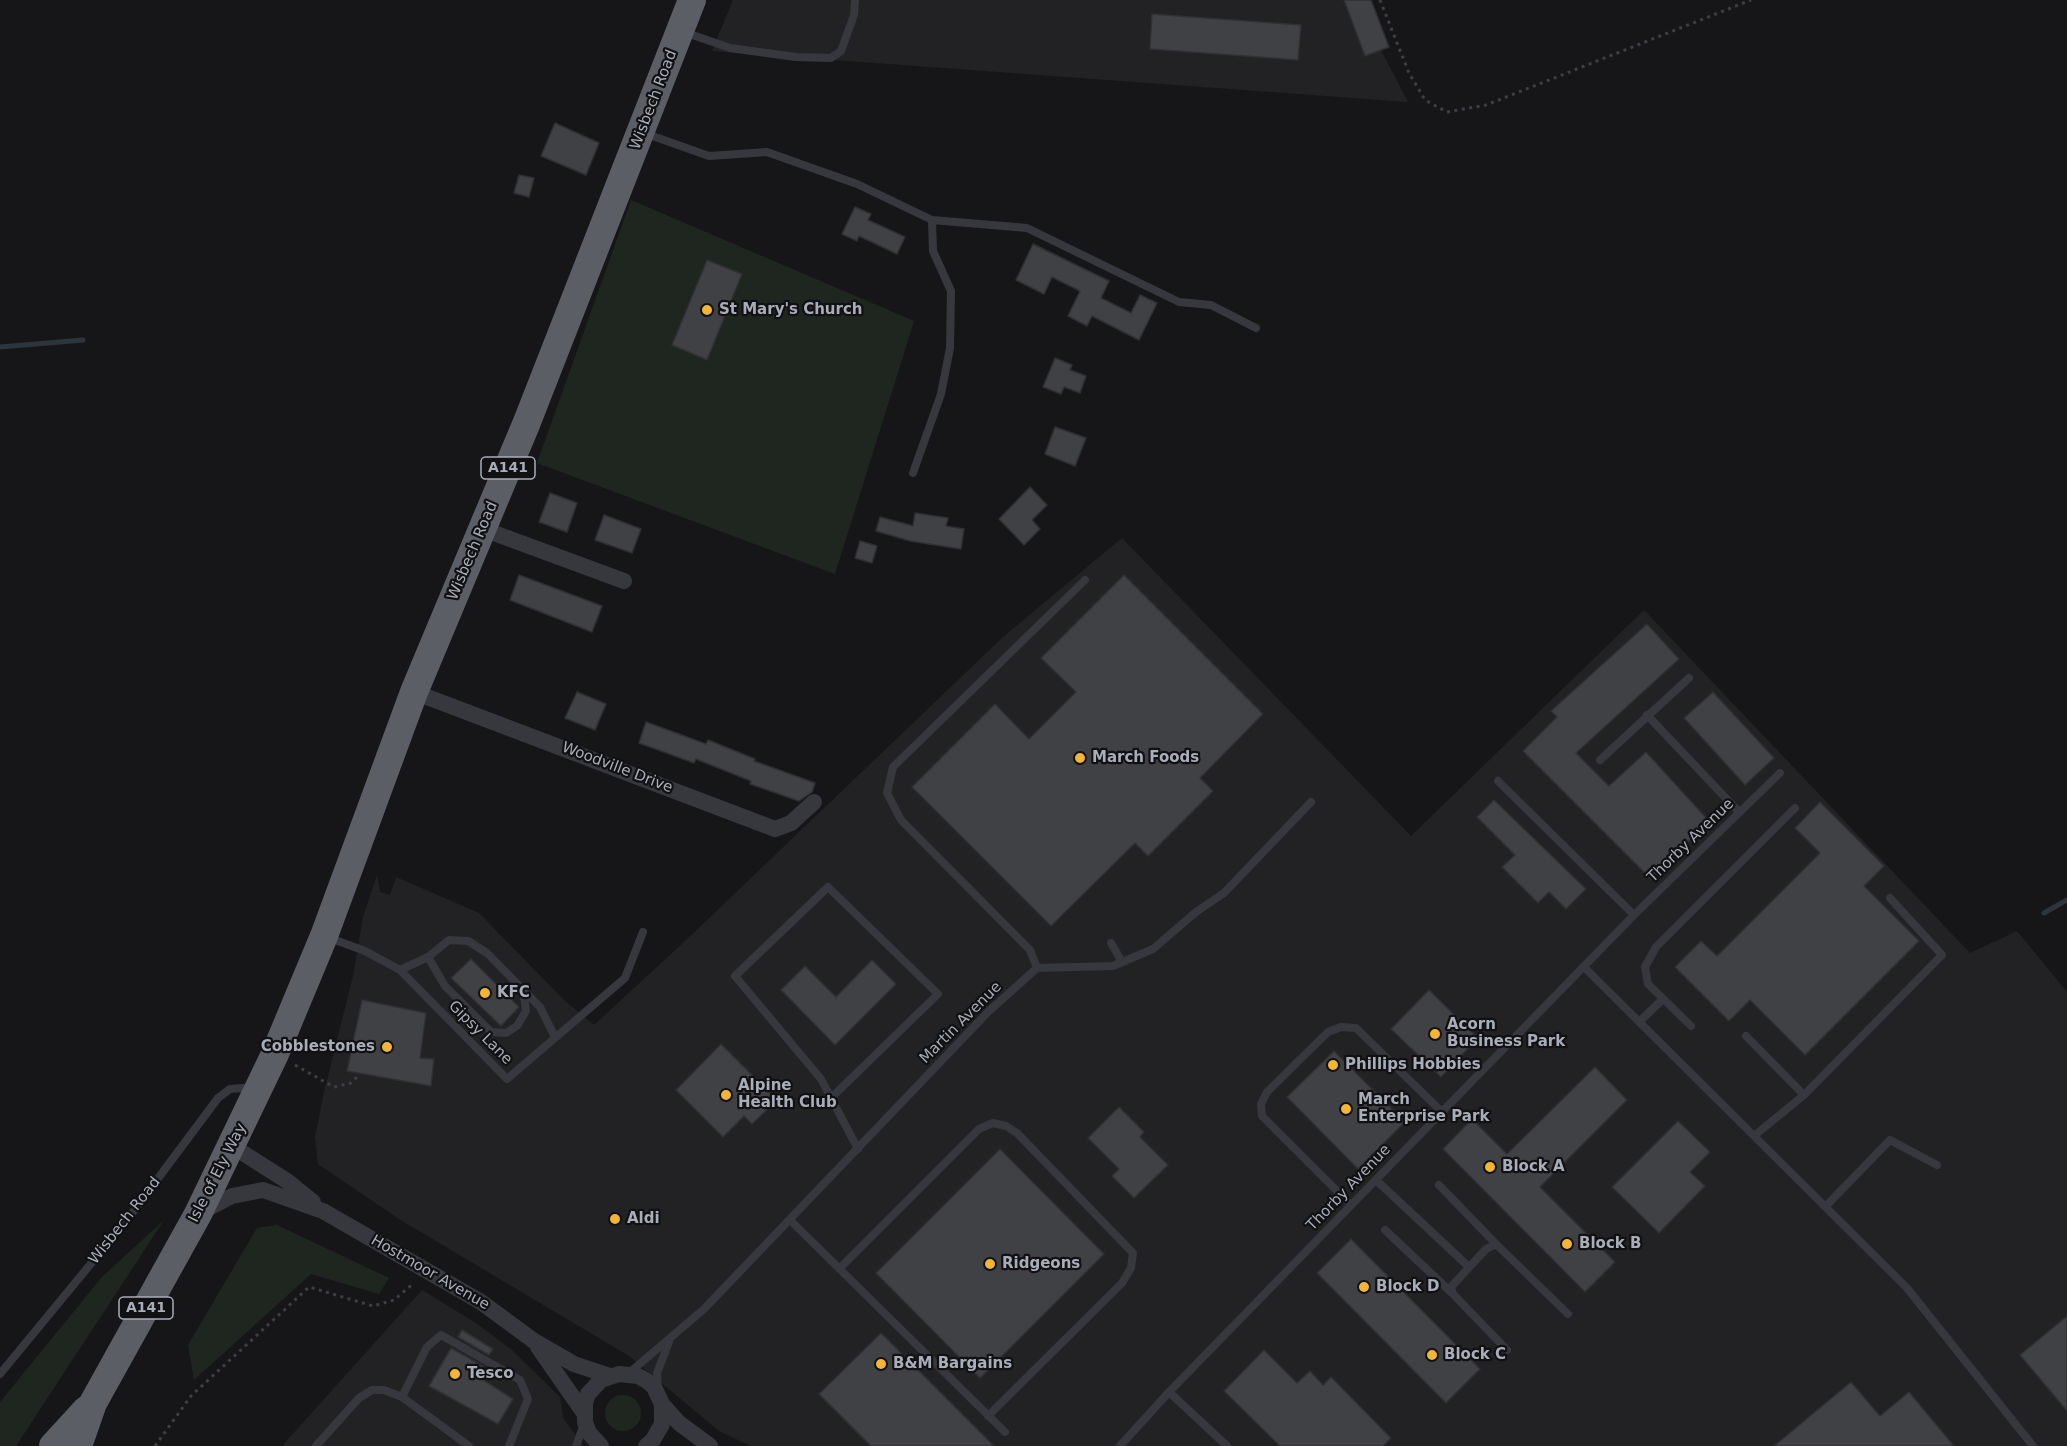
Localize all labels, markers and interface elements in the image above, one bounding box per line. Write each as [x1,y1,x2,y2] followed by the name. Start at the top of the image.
[627,48,681,152] street label: Wisbech Road
[719,301,862,319] place label: St Mary's Church
[700,303,714,317] marker: St Mary's Church
[481,457,535,479] road number: A141
[444,499,502,603] street label: Wisbech Road
[559,739,675,797] street label: Woodville Drive
[1092,749,1199,767] place label: March Foods
[1073,751,1087,765] marker: March Foods
[1644,795,1738,887] street label: Thorby Avenue
[916,978,1006,1068] street label: Martin Avenue
[497,984,530,1002] place label: KFC
[478,986,492,1000] marker: KFC
[444,997,516,1069] street label: Gipsy Lane
[1447,1016,1565,1051] place label: Acorn Business Park
[1428,1027,1442,1041] marker: Acorn Business Park
[261,1038,375,1056] place label: Cobblestones
[380,1040,394,1054] marker: Cobblestones
[1345,1056,1481,1074] place label: Phillips Hobbies
[1326,1058,1340,1072] marker: Phillips Hobbies
[738,1077,837,1112] place label: Alpine Health Club
[719,1088,733,1102] marker: Alpine Health Club
[1358,1091,1489,1126] place label: March Enterprise Park
[1339,1102,1353,1116] marker: March Enterprise Park
[185,1120,251,1226] street label: Isle of Ely Way
[1303,1141,1395,1235] street label: Thorby Avenue
[1502,1158,1565,1176] place label: Block A
[1483,1160,1497,1174] marker: Block A
[85,1174,165,1268] street label: Wisbech Road
[627,1210,660,1228] place label: Aldi
[608,1212,622,1226] marker: Aldi
[368,1232,492,1314] street label: Hostmoor Avenue
[1579,1235,1641,1253] place label: Block B
[1560,1237,1574,1251] marker: Block B
[1002,1255,1080,1273] place label: Ridgeons
[983,1257,997,1271] marker: Ridgeons
[1376,1278,1439,1296] place label: Block D
[1357,1280,1371,1294] marker: Block D
[119,1297,173,1319] road number: A141
[1444,1346,1506,1364] place label: Block C
[1425,1348,1439,1362] marker: Block C
[893,1355,1012,1373] place label: B&M Bargains
[874,1357,888,1371] marker: B&M Bargains
[467,1365,514,1383] place label: Tesco
[448,1367,462,1381] marker: Tesco

